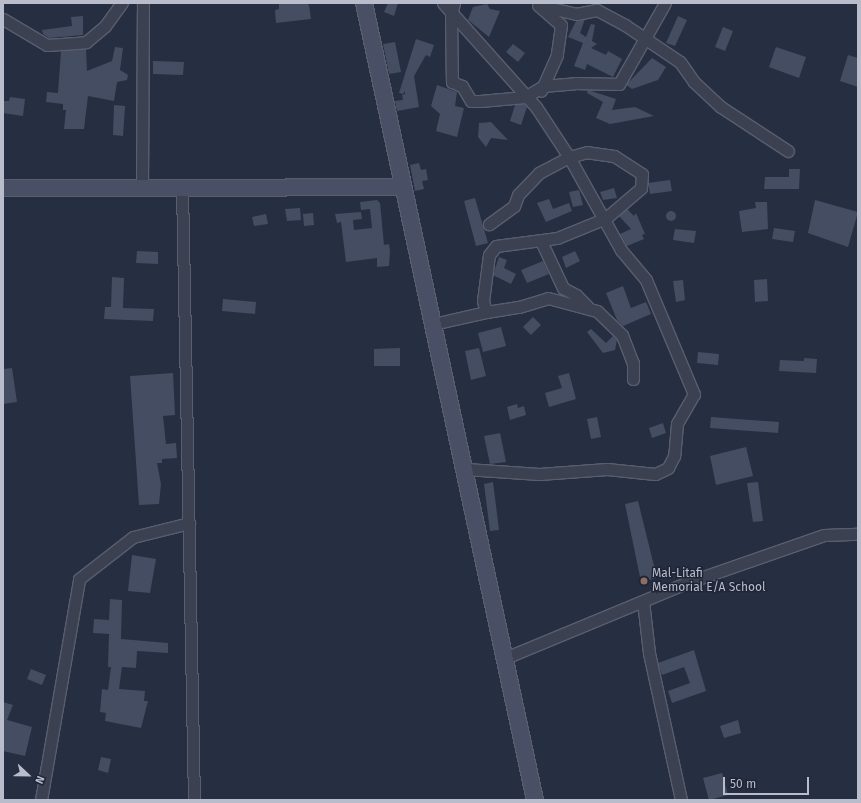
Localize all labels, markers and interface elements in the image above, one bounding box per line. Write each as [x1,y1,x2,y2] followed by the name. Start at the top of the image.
[652,567,765,595] place label: Mal-Litafi Memorial E/A School
[639,576,649,586] marker: Mal-Litafi Memorial E/A School
[8,755,48,795] north arrow
[725,769,811,795] scale bar
[32,774,47,785] text: N
[730,777,756,791] text: 50 m

